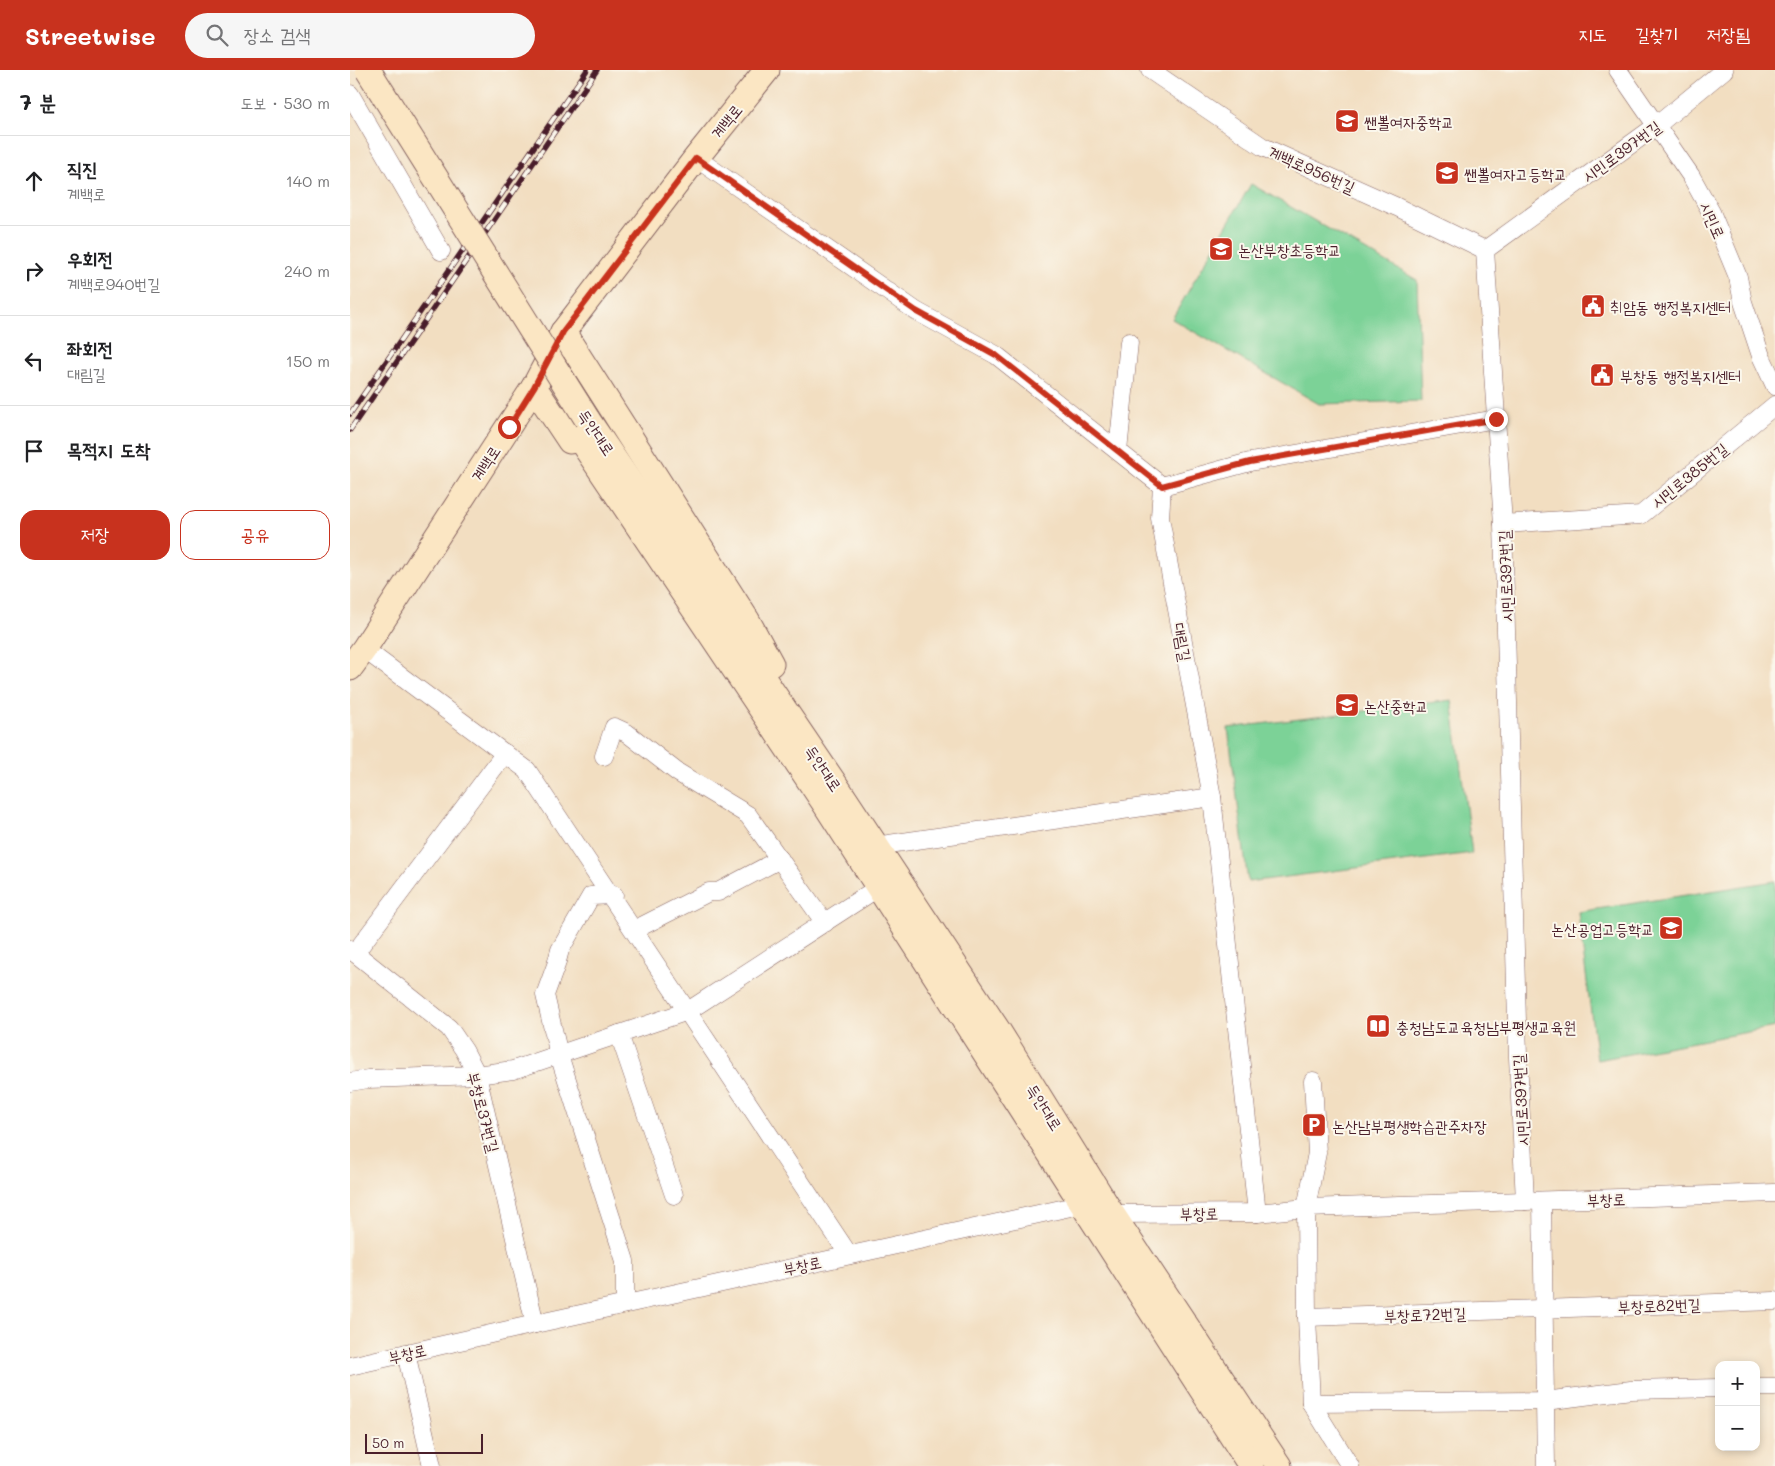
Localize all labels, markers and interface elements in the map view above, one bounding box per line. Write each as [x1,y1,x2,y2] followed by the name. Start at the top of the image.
[185,13,535,58] search box
[25,20,155,51] text: Streetwise
[203,21,231,49] icon: search
[243,22,311,47] text: 장소 검색
[1578,22,1607,46] text: 지도
[1635,22,1679,46] text: 길찾기
[1707,22,1750,46] text: 저장됨
[20,88,56,115] text: 7 분
[241,92,330,113] text: 도보 · 530 m
[706,99,746,143] street label: 계백로
[1334,108,1360,134] school or university icon: 쌘뽈여자중학교
[1364,111,1454,132] place label: 쌘뽈여자중학교
[1578,115,1665,187] street label: 시민로397번길
[1265,141,1359,198] street label: 계백로956번길
[67,156,98,181] text: 직진
[1434,160,1460,186] school or university icon: 쌘뽈여자고등학교
[1464,163,1567,184] place label: 쌘뽈여자고등학교
[20,167,48,195] icon: ahead
[286,170,330,191] text: 140 m
[67,183,106,204] text: 계백로
[1696,198,1730,242] street label: 시민로
[1208,236,1234,262] school or university icon: 논산부창초등학교
[1238,239,1341,260] place label: 논산부창초등학교
[67,246,113,271] text: 우회전
[20,257,48,285] icon: right
[284,260,330,281] text: 240 m
[67,273,160,294] text: 계백로940번길
[1580,293,1606,319] public building icon: 취암동 행정복지센터
[1610,296,1731,317] place label: 취암동 행정복지센터
[67,336,113,361] text: 좌회전
[20,347,48,375] icon: left
[286,350,330,371] text: 150 m
[1589,362,1615,388] public building icon: 부창동 행정복지센터
[67,363,106,384] text: 대림길
[1620,365,1741,386] place label: 부창동 행정복지센터
[574,405,620,459] street label: 득안대로
[1485,408,1508,431] route end
[498,416,521,439] route start
[20,437,48,465] icon: arrive
[67,437,150,462] text: 목적지 도착
[1646,438,1732,512] street label: 시민로385번길
[466,441,504,485] street label: 계백로
[20,510,170,560] button: 저장
[180,510,330,560] button: 공유
[1493,529,1517,622] street label: 시민로397번길
[1169,621,1197,663] street label: 대림길
[1334,692,1360,718] school or university icon: 논산중학교
[1364,695,1428,716] place label: 논산중학교
[801,741,847,795] street label: 득안대로
[1658,915,1684,941] school or university icon: 논산공업고등학교
[1551,918,1654,939] place label: 논산공업고등학교
[1365,1013,1391,1039] library icon: 충청남도교육청남부평생교육원
[1396,1016,1576,1037] place label: 충청남도교육청남부평생교육원
[1507,1053,1533,1147] street label: 시민로397번길
[463,1069,505,1155] street label: 부창로37번길
[1022,1080,1068,1134] street label: 득안대로
[1301,1112,1327,1138] parking icon: 논산남부평생학습관주차장
[1332,1115,1487,1136] place label: 논산남부평생학습관주차장
[1586,1188,1626,1210] street label: 부창로
[1180,1202,1218,1224] street label: 부창로
[781,1251,823,1279] street label: 부창로
[1617,1293,1701,1317] street label: 부창로82번길
[1384,1302,1467,1326] street label: 부창로72번길
[386,1338,428,1368] street label: 부창로
[1715,1361,1760,1451] map controls
[1715,1361,1760,1406] button: +
[1715,1406,1760,1451] button: −
[365,1431,482,1454] scale bar
[372,1433,404,1452] text: 50 m

